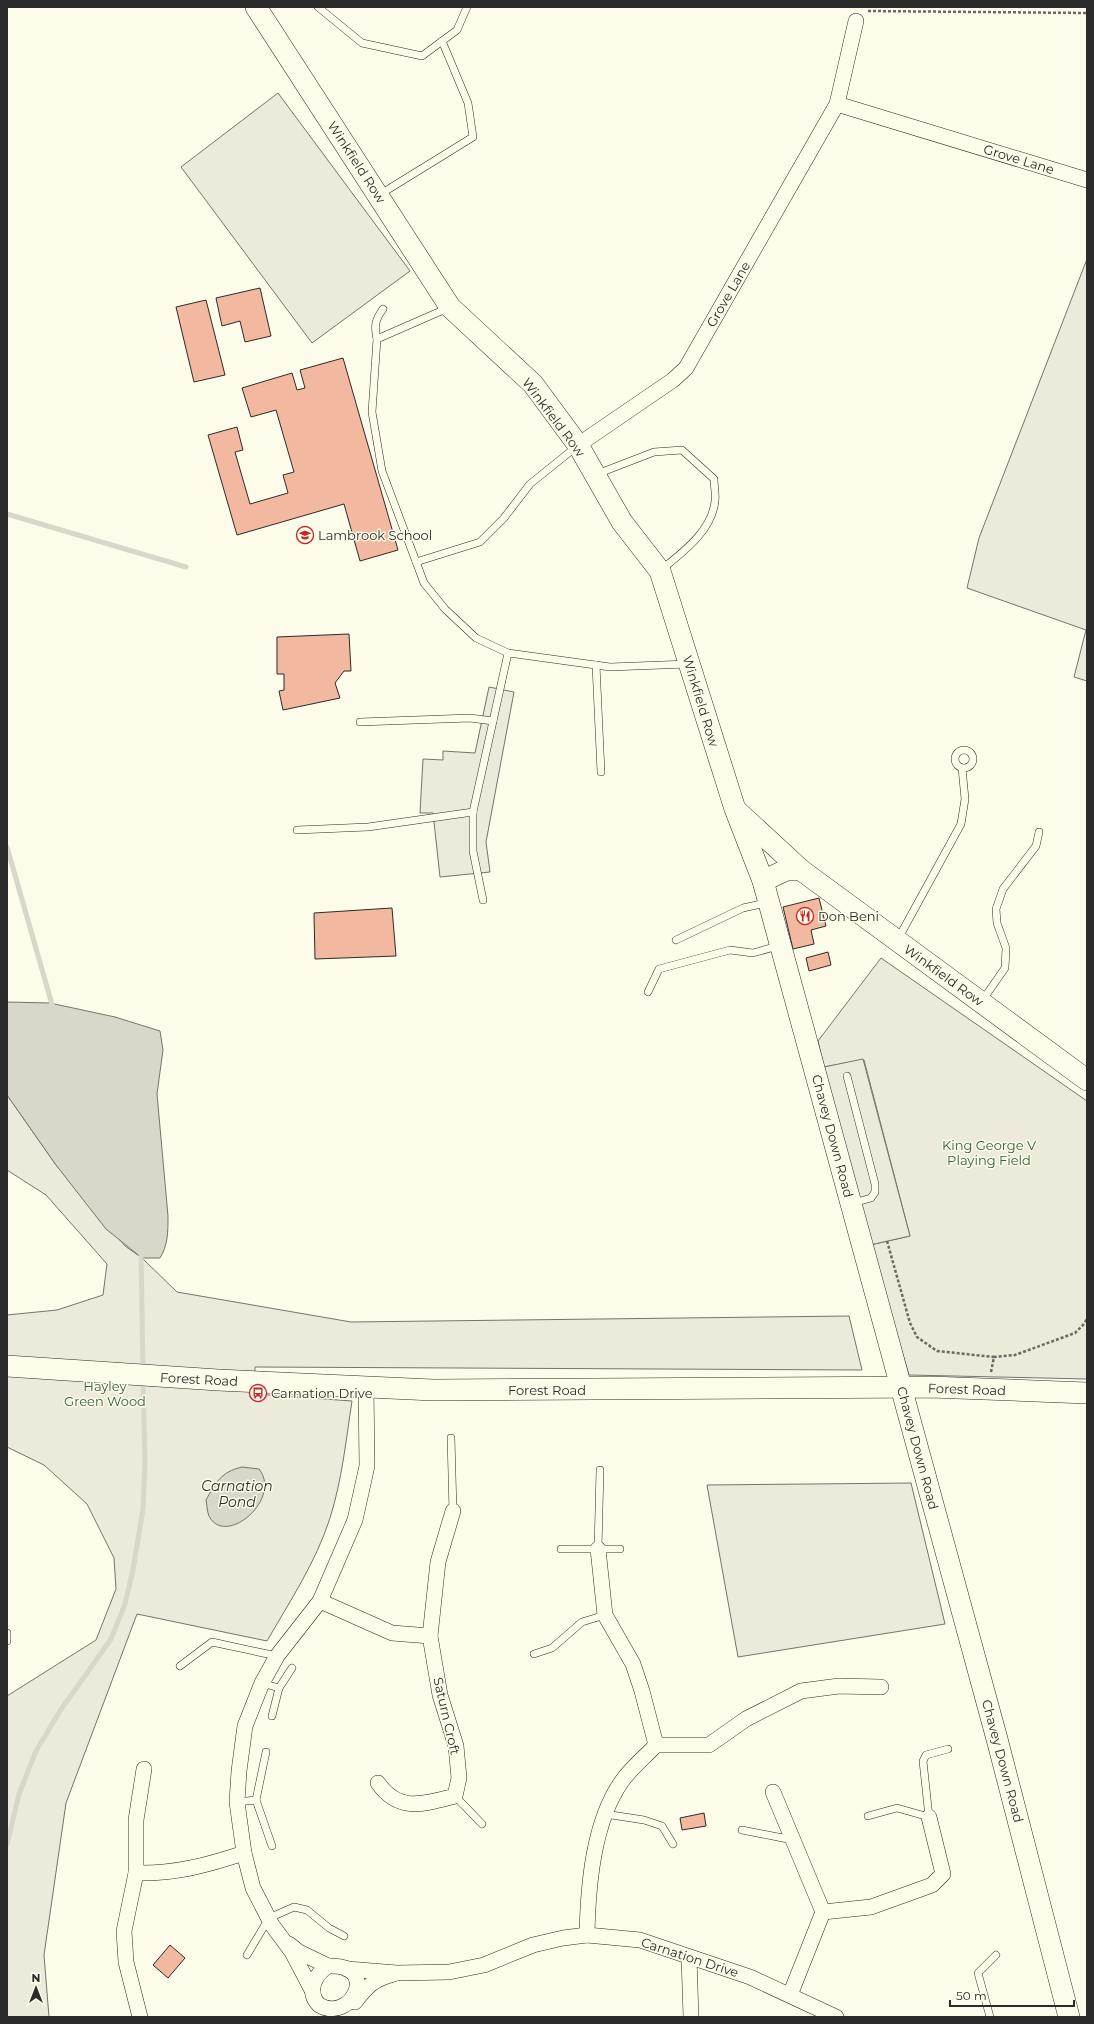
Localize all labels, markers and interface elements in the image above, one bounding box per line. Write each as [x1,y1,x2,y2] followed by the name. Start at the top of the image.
[325,118,390,206] street label: Winkfield Row
[982,141,1056,177] street label: Grove Lane
[703,258,753,330] street label: Grove Lane
[519,374,589,460] street label: Winkfield Row
[295,525,315,545] school or university icon: Lambrook School
[318,527,432,543] place label: Lambrook School
[680,653,723,749] street label: Winkfield Row
[795,906,815,926] restaurant icon: Don Beni
[818,908,879,924] place label: Don Beni
[901,941,987,1010] street label: Winkfield Row
[809,1073,857,1199] street label: Chavey Down Road
[942,1137,1037,1168] park label: King George V Playing Field
[160,1369,238,1389] street label: Forest Road
[64,1378,146,1409] park label: Hayley Green Wood
[928,1380,1006,1398] street label: Forest Road
[508,1382,586,1398] street label: Forest Road
[248,1383,268,1403] bus stop icon: Carnation Drive
[271,1385,373,1401] place label: Carnation Drive
[894,1385,942,1511] street label: Chavey Down Road
[201,1477,273,1511] water label: Carnation Pond
[430,1676,464,1756] street label: Saturn Croft
[979,1698,1027,1824] street label: Chavey Down Road
[639,1934,741,1980] street label: Carnation Drive
[16,1968,56,2008] north arrow
[32,1971,40,1985] text: N
[950,1982,1074,2008] scale bar
[956,1988,987,2003] text: 50 m

